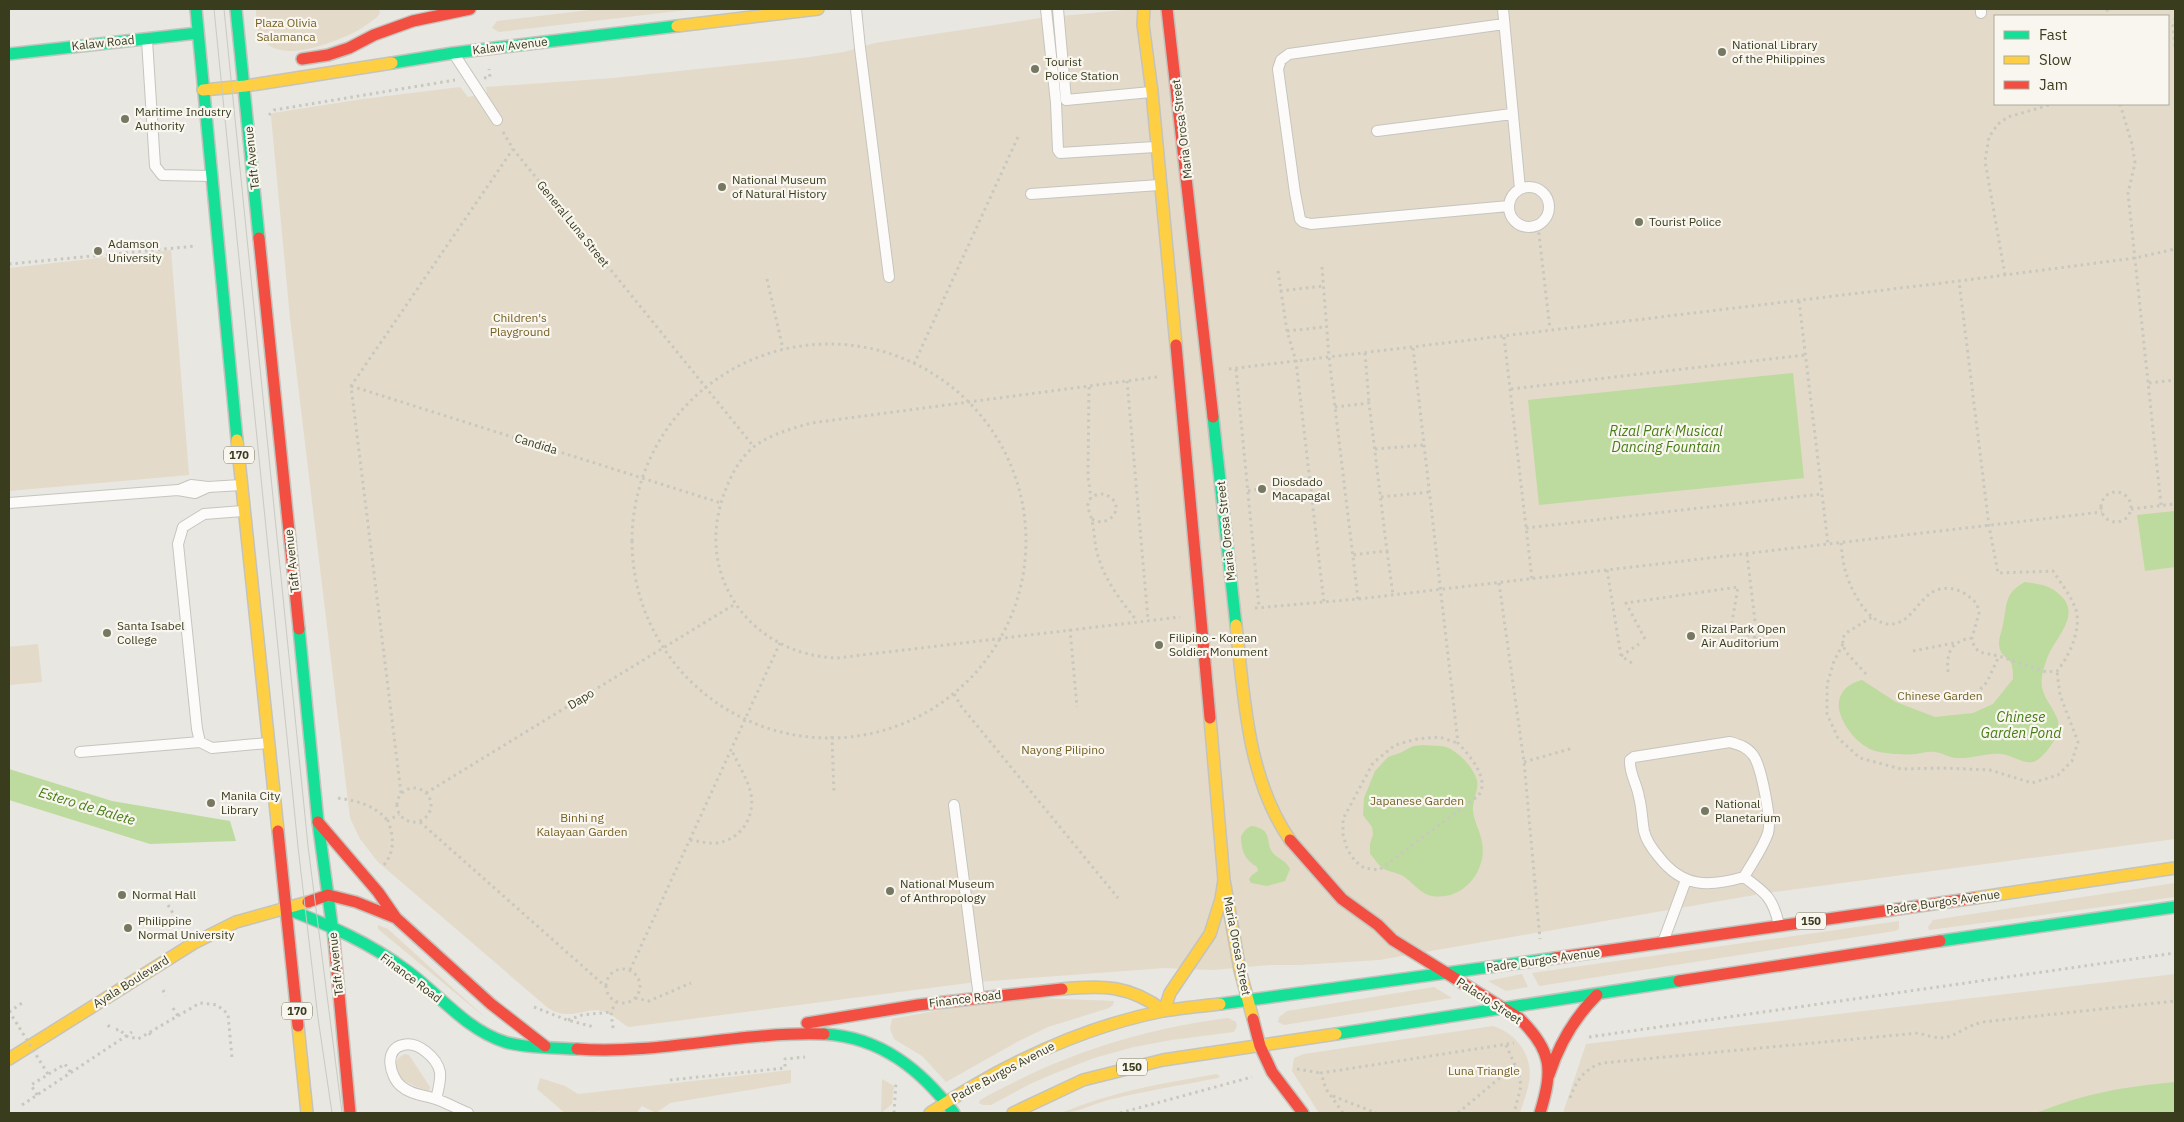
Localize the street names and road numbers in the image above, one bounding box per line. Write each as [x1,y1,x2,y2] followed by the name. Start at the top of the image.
[71,32,135,53] street label: Kalaw Road
[472,33,549,58] street label: Kalaw Avenue
[1168,78,1195,180] street label: Maria Orosa Street
[241,125,262,190] street label: Taft Avenue
[534,177,613,270] street label: General Luna Street
[513,430,560,457] street label: Candida
[224,446,254,464] road number: 170
[1213,480,1238,582] street label: Maria Orosa Street
[281,528,302,593] street label: Taft Avenue
[565,685,597,712] street label: Dapo
[1885,886,2001,917] street label: Padre Burgos Avenue
[1221,895,1254,997] street label: Maria Orosa Street
[1796,912,1826,929] road number: 150
[325,931,346,996] street label: Taft Avenue
[1485,944,1601,975] street label: Padre Burgos Avenue
[378,950,445,1005] street label: Finance Road
[90,952,172,1011] street label: Ayala Boulevard
[1454,974,1525,1027] street label: Palacio Street
[928,987,1002,1010] street label: Finance Road
[282,1002,312,1019] road number: 170
[949,1038,1057,1105] street label: Padre Burgos Avenue
[1117,1058,1147,1076] road number: 150

